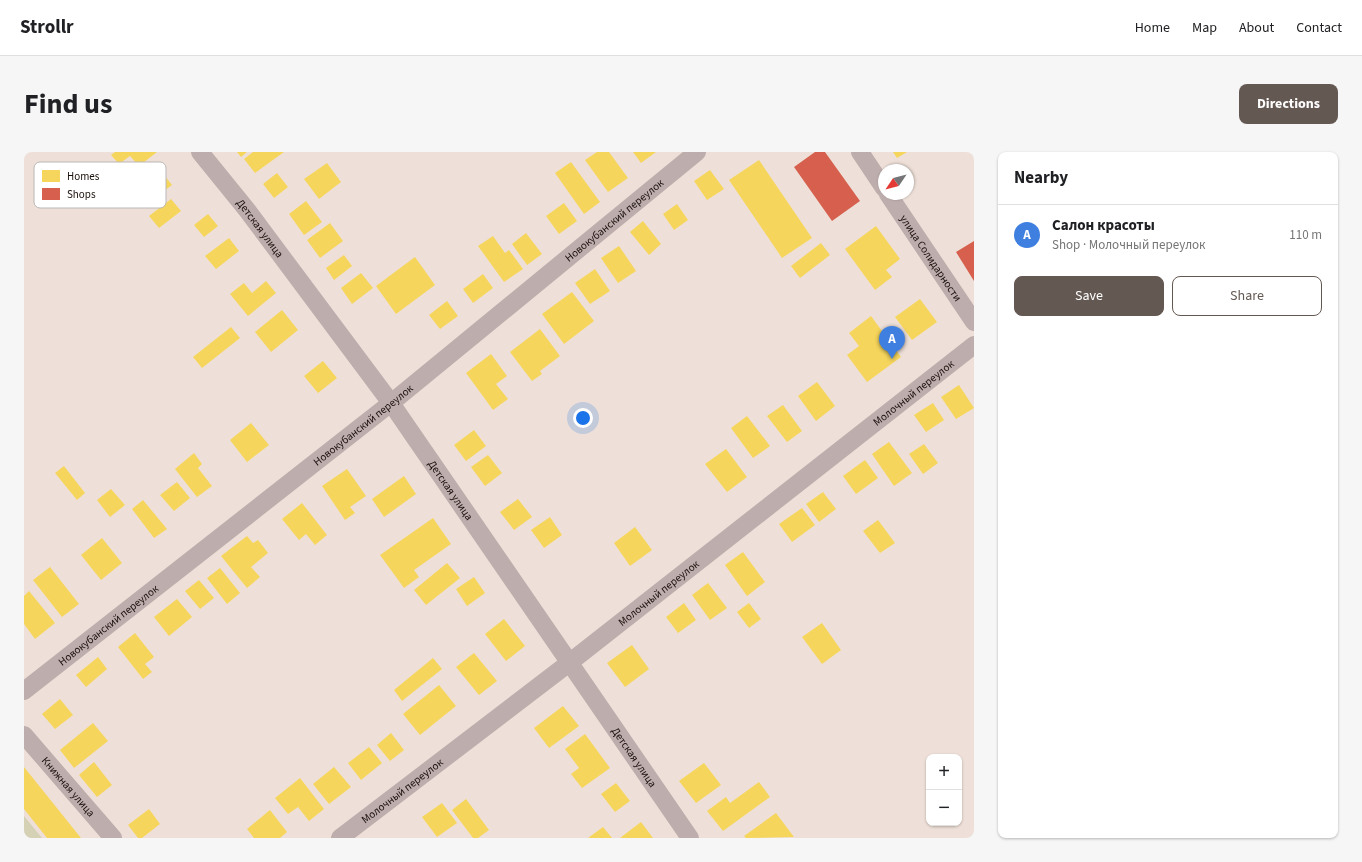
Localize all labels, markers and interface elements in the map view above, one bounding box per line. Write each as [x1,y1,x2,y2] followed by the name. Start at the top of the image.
[20,14,74,41] text: Strollr
[1135,18,1170,38] text: Home
[1192,18,1217,38] text: Map
[1239,18,1274,38] text: About
[1296,18,1342,38] text: Contact
[24,84,112,124] text: Find us
[1239,84,1338,124] button: Directions
[34,162,166,208] legend
[878,164,914,200] north arrow
[1014,166,1068,190] text: Nearby
[67,169,100,184] text: Homes
[562,175,667,265] street label: Новокубанский переулок
[67,187,96,202] text: Shops
[233,195,287,260] street label: Детская улица
[896,212,965,304] street label: улица Солидарности
[1052,215,1155,236] text: Салон красоты
[1023,226,1031,244] text: A
[1289,226,1322,244] text: 110 m
[1052,236,1206,254] text: Shop · Молочный переулок
[1014,276,1164,316] button: Save
[1172,276,1322,316] button: Share
[879,326,905,359] pin: A
[870,356,957,429] street label: Молочный переулок
[310,380,416,469] street label: Новокубанский переулок
[573,408,593,428] your location
[425,457,477,523] street label: Детская улица
[615,556,702,629] street label: Молочный переулок
[55,581,162,669] street label: Новокубанский переулок
[608,724,660,790] street label: Детская улица
[38,753,99,820] street label: Книжная улица
[358,754,446,827] street label: Молочный переулок
[926,754,962,826] map controls
[926,754,962,790] button: +
[926,790,962,826] button: −

